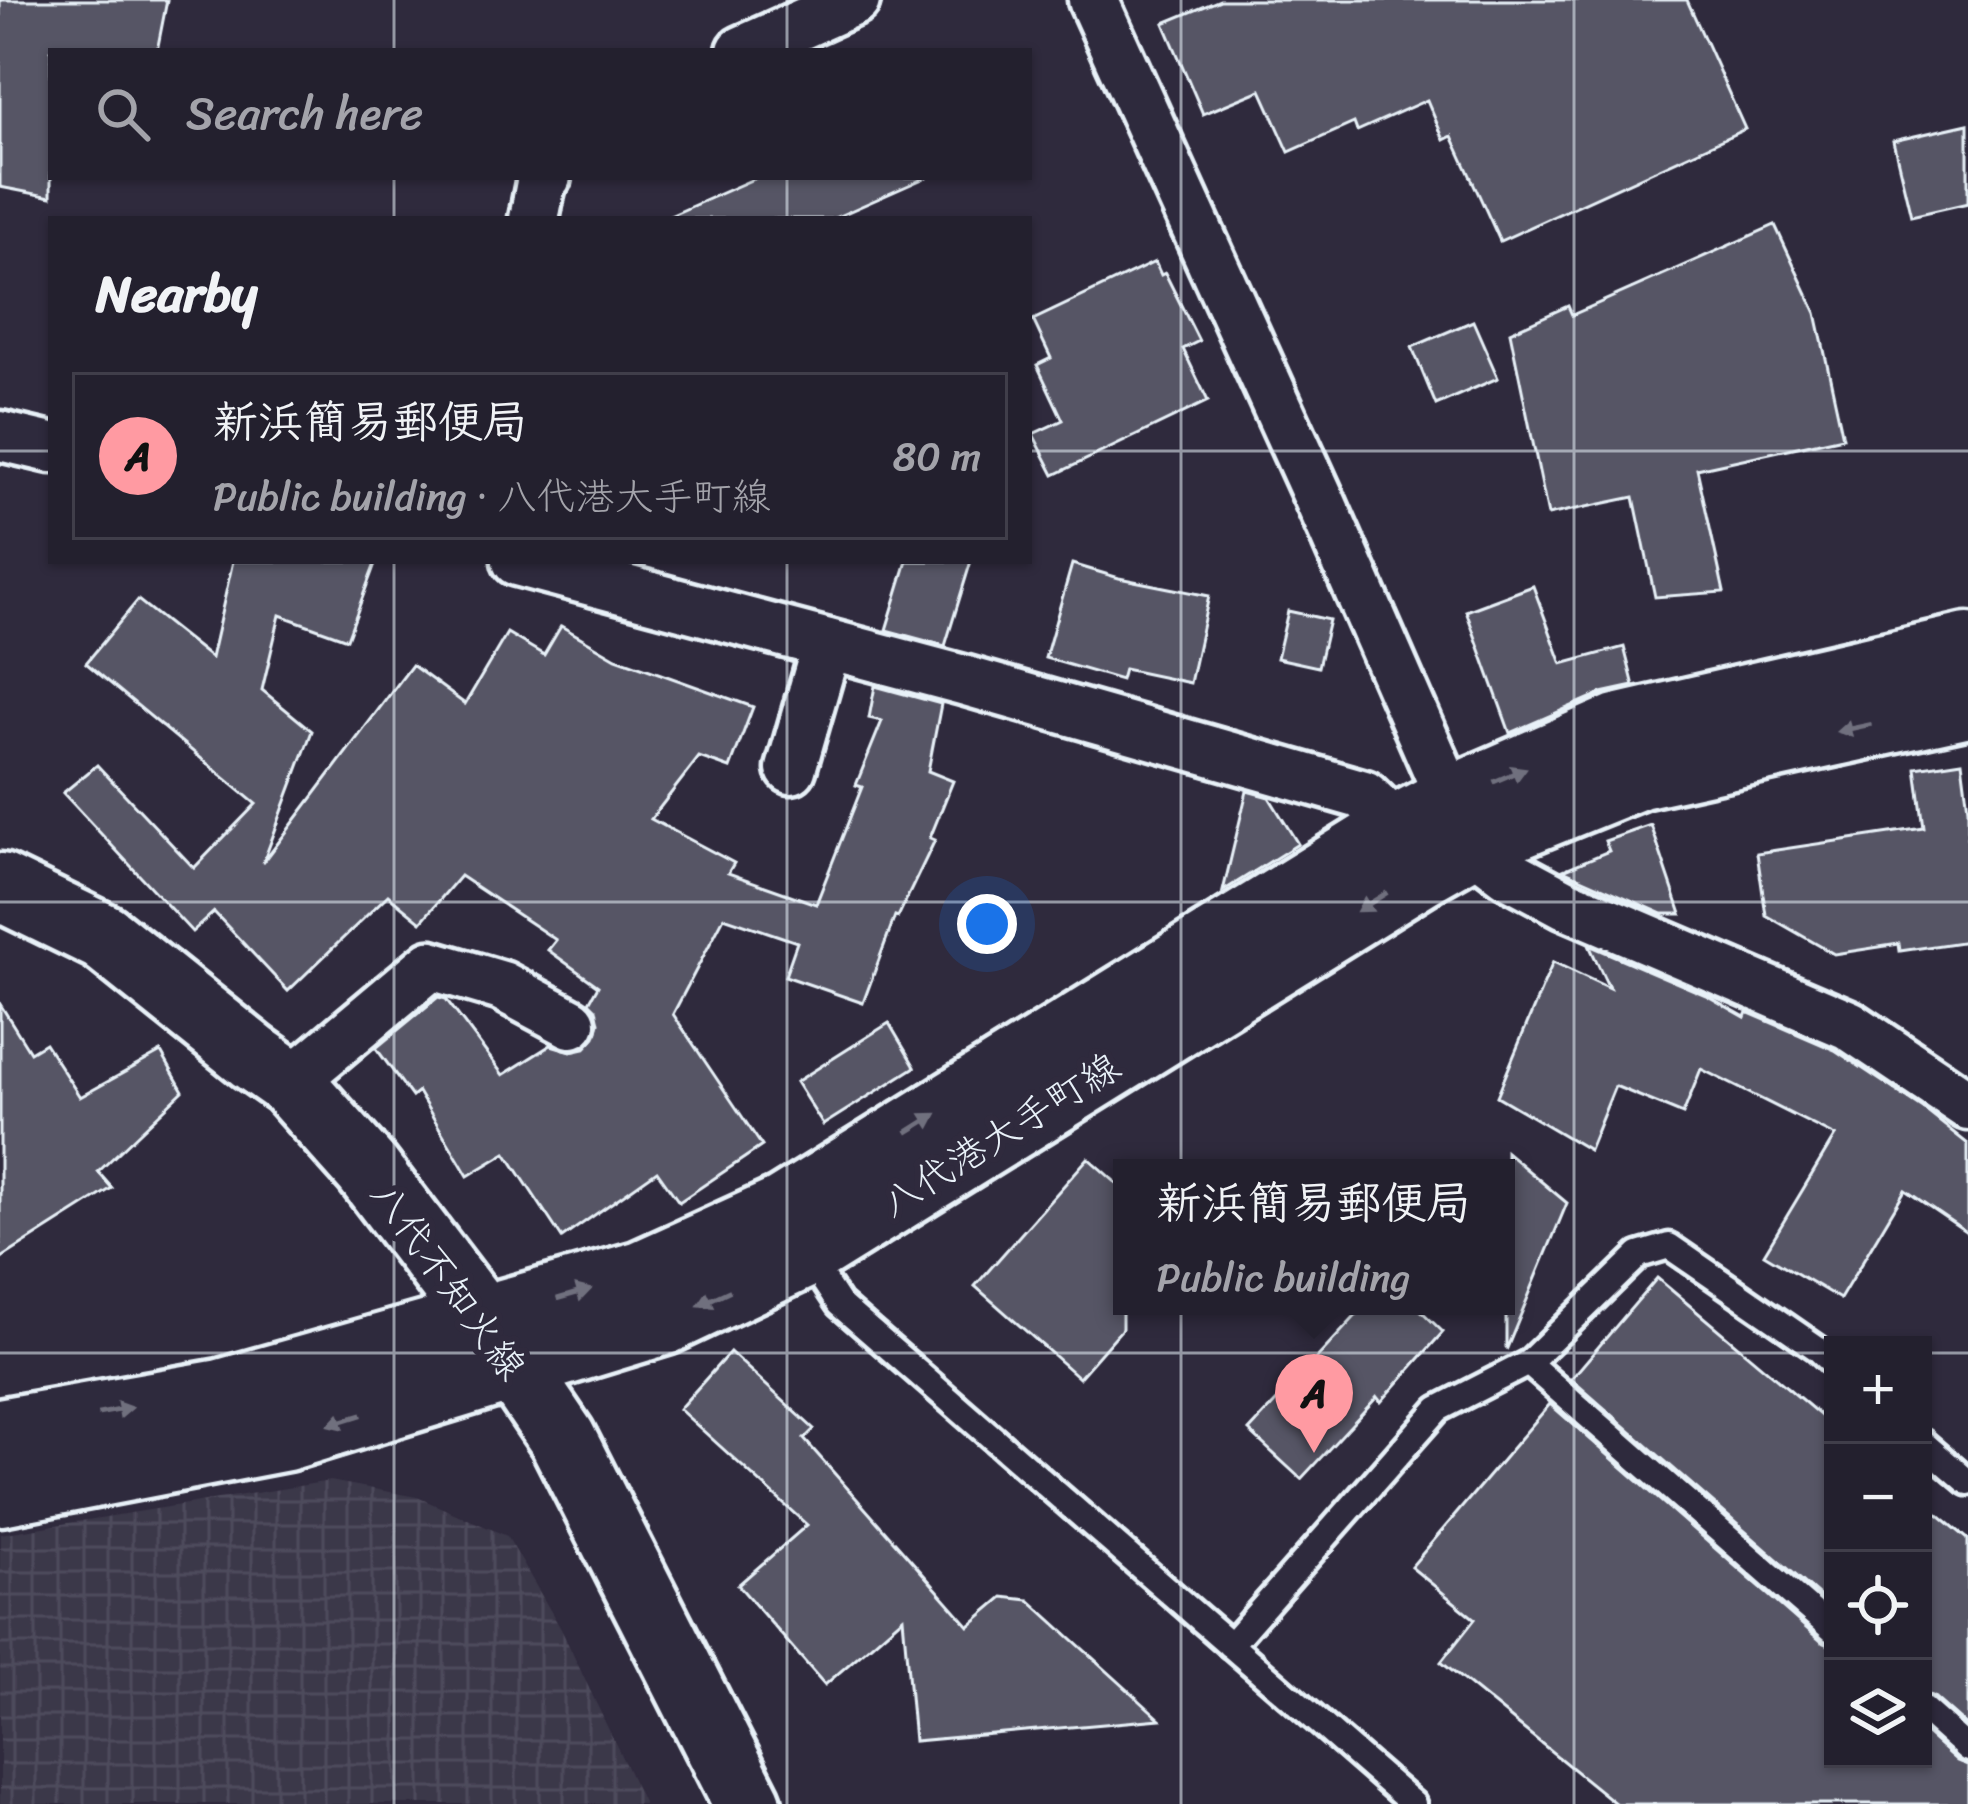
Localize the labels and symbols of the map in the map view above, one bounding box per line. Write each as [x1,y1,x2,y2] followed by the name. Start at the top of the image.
[1834,719,1872,738] one-way arrow
[1493,764,1528,784] one-way arrow
[1355,891,1389,912] one-way arrow
[957,894,1017,954] your location
[866,1033,1134,1236] street label: 八代港大手町線
[906,1113,939,1135] one-way arrow
[352,1165,545,1395] street label: 八代不知火線
[556,1284,593,1302] one-way arrow
[696,1288,731,1308] one-way arrow
[1275,1354,1353,1453] pin: A
[97,1402,135,1420] one-way arrow
[326,1412,363,1430] one-way arrow

